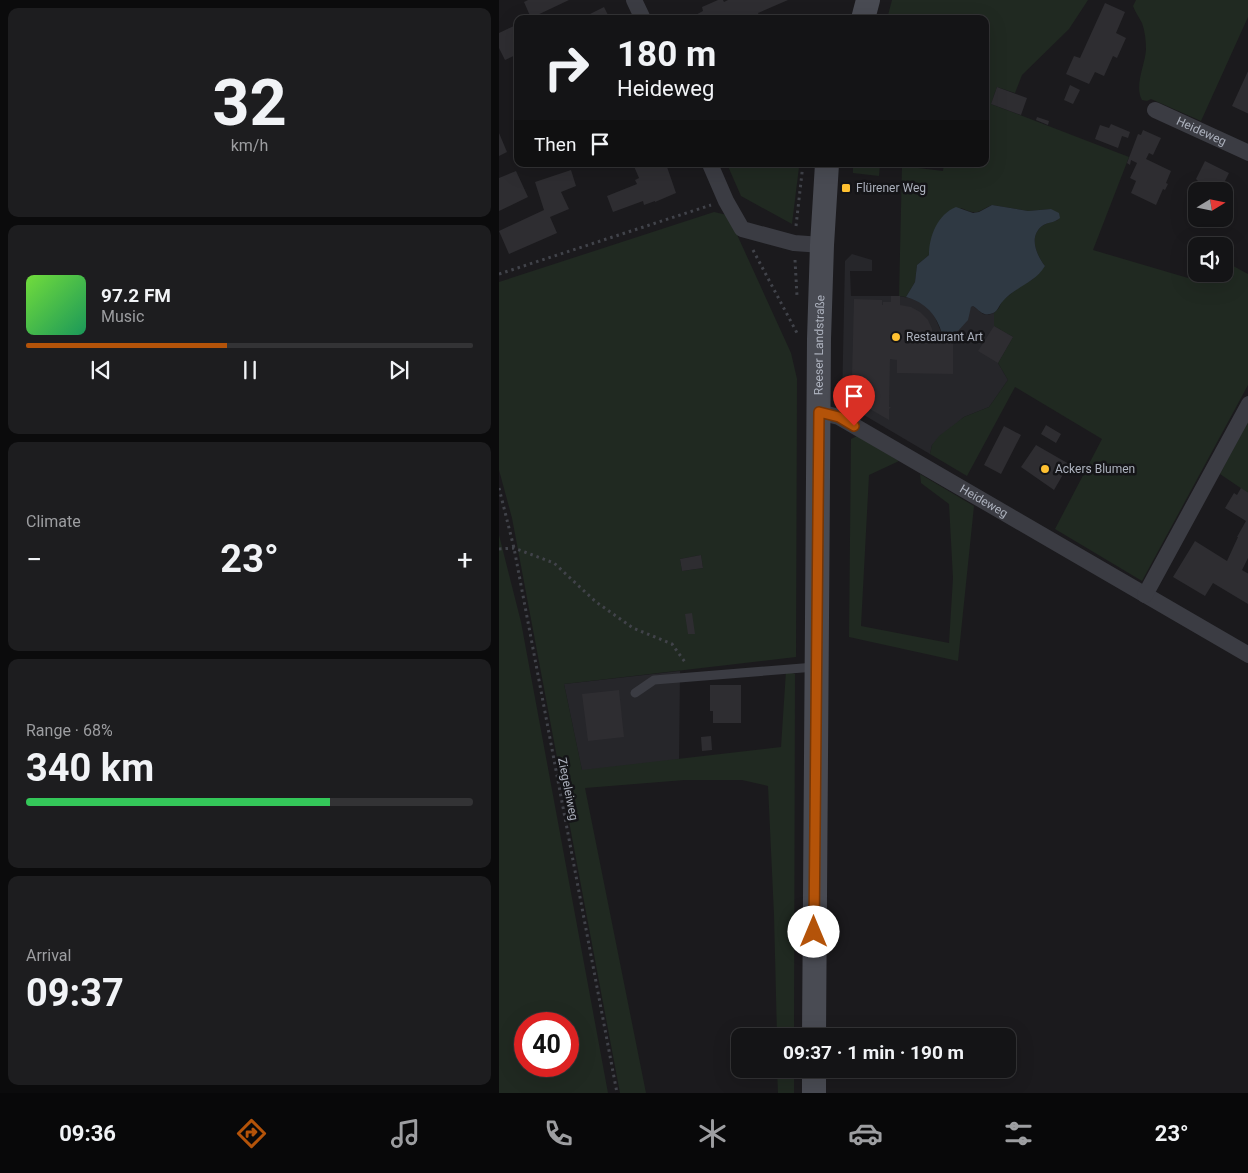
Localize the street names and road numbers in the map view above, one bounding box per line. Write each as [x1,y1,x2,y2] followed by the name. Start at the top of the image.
[1174,114,1228,149] street label: Heideweg
[812,295,827,395] street label: Reeser Landstraße
[957,482,1010,520] street label: Heideweg
[555,756,581,822] street label: Ziegeleiweg

